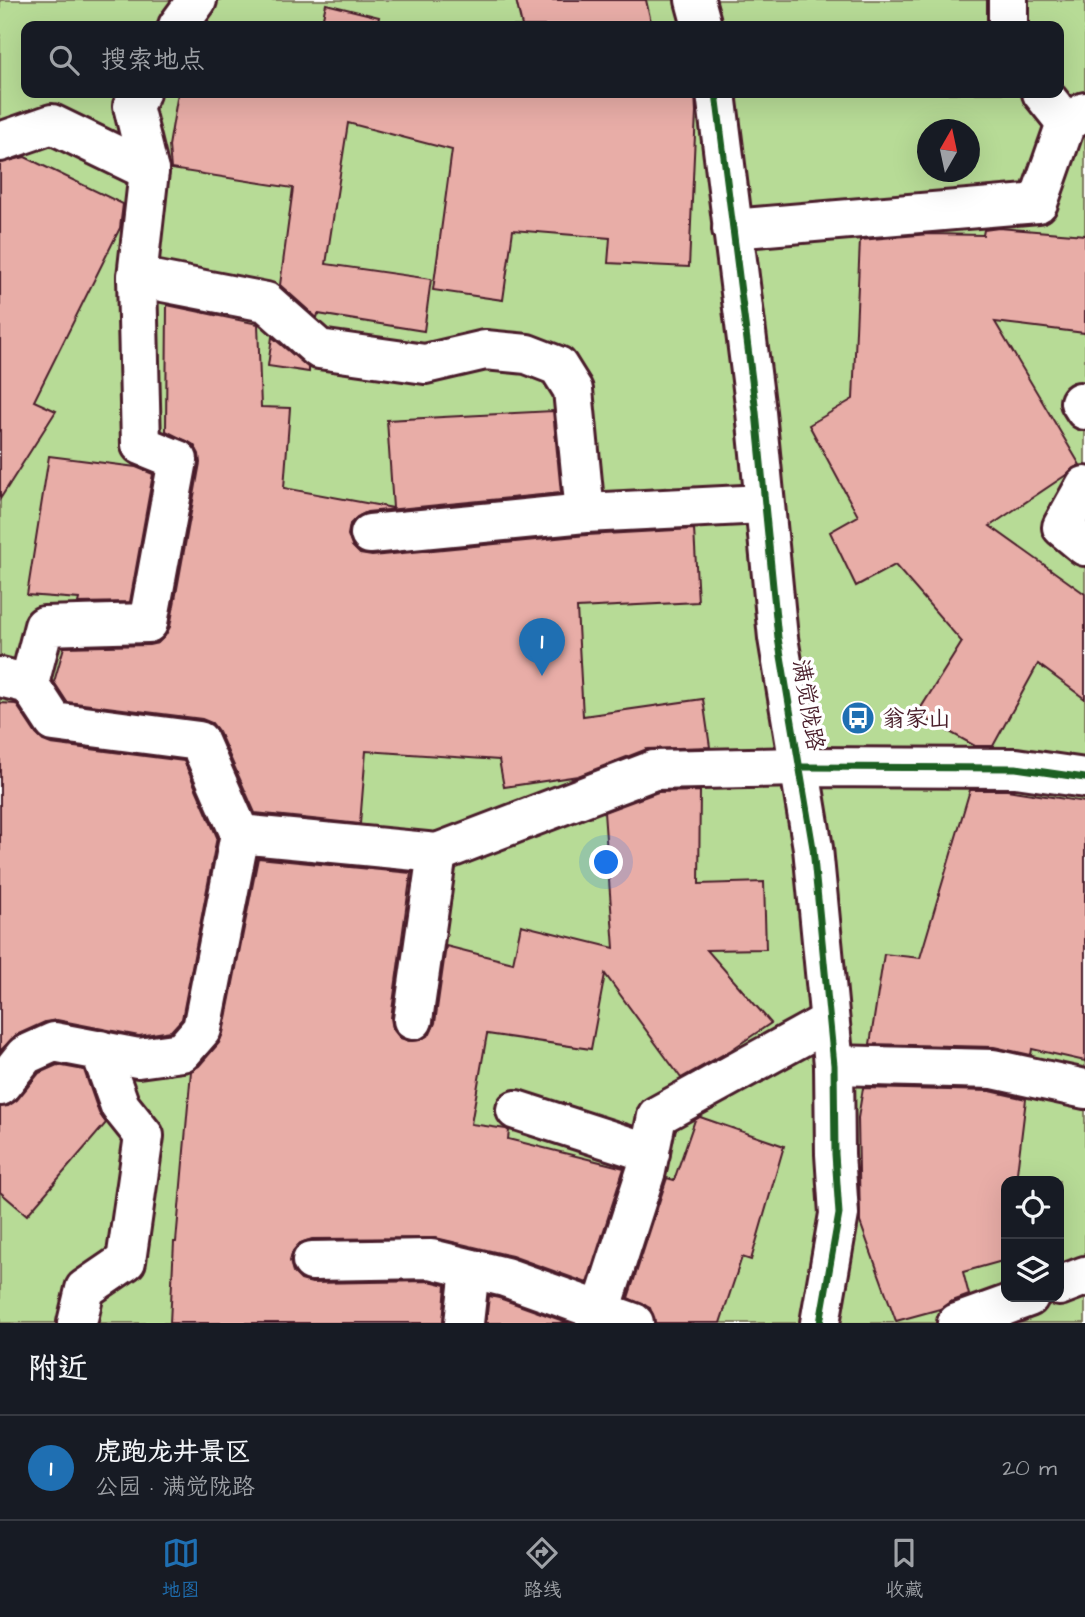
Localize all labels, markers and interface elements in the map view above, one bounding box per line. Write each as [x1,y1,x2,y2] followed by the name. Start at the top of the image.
[21,21,1064,98] search box
[45,41,83,79] icon: search
[101,42,205,78] text: 搜索地点
[917,119,980,182] north arrow
[519,618,565,676] pin: 1
[784,657,832,753] street label: 满觉陇路
[839,699,877,737] bus stop icon: 翁家山
[882,703,951,735] place label: 翁家山
[589,845,623,879] your location
[1001,1176,1064,1302] map controls
[1001,1176,1064,1239] button: locate
[1001,1239,1064,1302] button: layers
[28,1348,88,1390] text: 附近
[95,1434,251,1470] text: 虎跑龙井景区
[50,1452,52,1484] text: 1
[1002,1452,1057,1484] text: 20 m
[95,1471,255,1503] text: 公园 · 满觉陇路
[162,1534,200,1604] tab: 地图
[523,1534,561,1604] tab: 路线
[885,1534,923,1604] tab: 收藏

